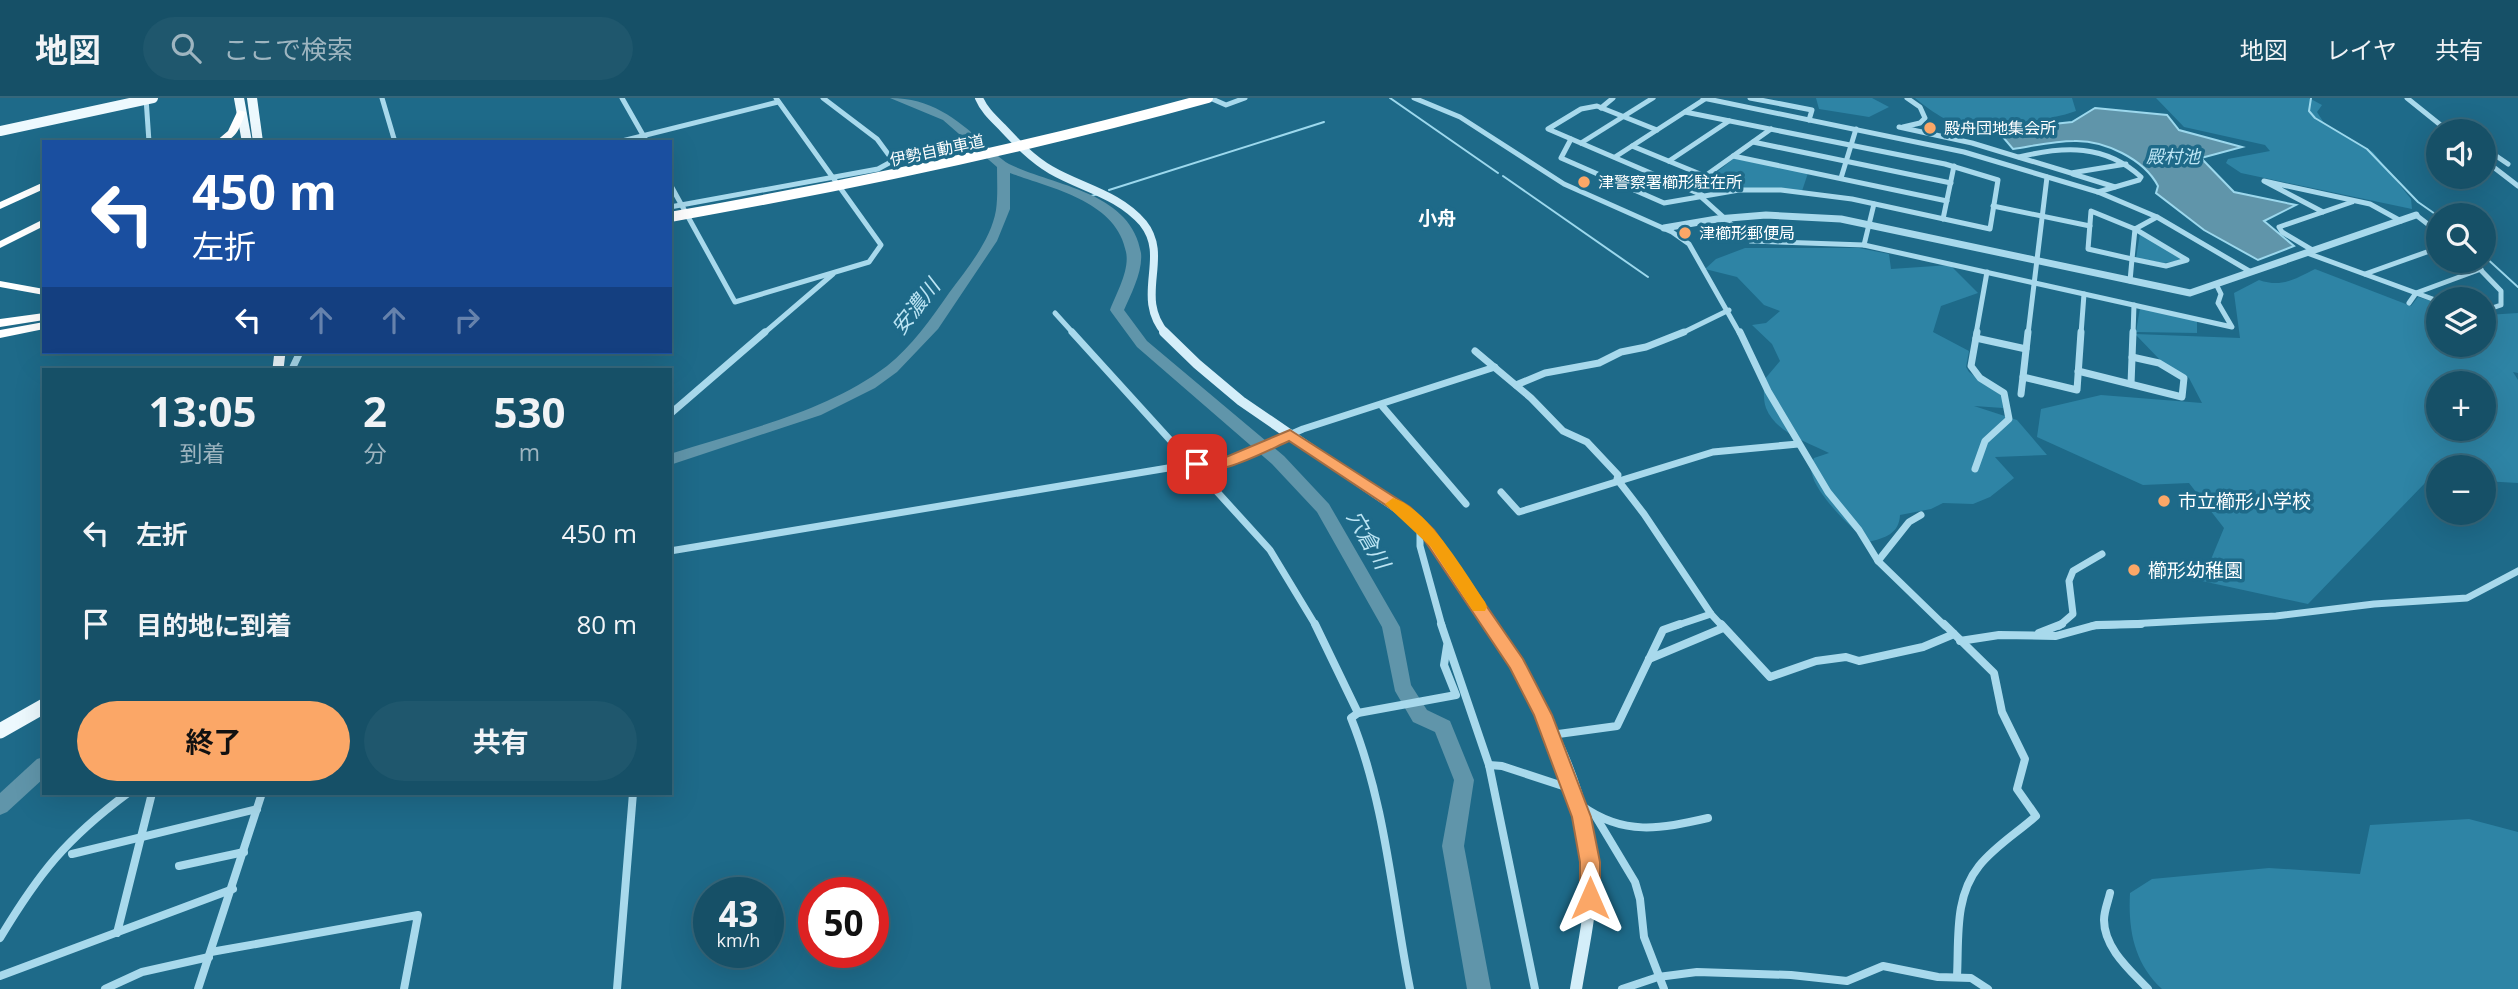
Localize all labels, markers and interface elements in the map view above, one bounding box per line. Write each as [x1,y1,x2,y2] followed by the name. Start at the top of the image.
[143,17,633,80] search box
[35,27,101,72] text: 地図
[167,29,205,67] icon: search
[223,31,353,67] text: ここで検索
[2240,33,2288,66] text: 地図
[2326,33,2397,66] text: レイヤ
[2435,33,2483,66] text: 共有
[1944,117,2056,139] place label: 殿舟団地集会所
[2426,119,2496,525] map controls
[2426,119,2496,189] button: sound
[1922,120,1938,136] marker: 殿舟団地集会所
[888,129,986,171] street label: 伊勢自動車道
[2146,144,2202,168] water label: 殿村池
[192,158,337,224] text: 450 m
[77,168,168,259] icon: left
[1598,171,1742,193] place label: 津警察署櫛形駐在所
[1576,174,1592,190] marker: 津警察署櫛形駐在所
[2426,203,2496,273] button: search
[1418,205,1456,231] district label: 小舟
[1699,222,1795,244] place label: 津櫛形郵便局
[192,224,256,267] text: 左折
[1677,225,1693,241] marker: 津櫛形郵便局
[885,271,947,340] water label: 安濃川
[2426,287,2496,357] button: layers
[229,301,267,339] icon: left
[302,301,340,339] icon: ahead
[375,301,413,339] icon: ahead
[448,301,486,339] icon: right
[2426,371,2496,441] button: +
[148,382,257,439] text: 13:05
[363,382,387,439] text: 2
[493,383,566,440] text: 530
[1167,434,1227,494] pin
[519,436,540,468] text: m
[179,437,225,469] text: 到着
[363,437,386,469] text: 分
[1178,445,1216,483] icon: arrive
[2426,455,2496,525] button: −
[2178,488,2311,514] place label: 市立櫛形小学校
[2156,493,2172,509] marker: 市立櫛形小学校
[1341,505,1398,576] water label: 穴倉川
[77,514,115,552] icon: left
[562,515,637,551] text: 450 m
[136,516,188,552] text: 左折
[2148,557,2243,583] place label: 櫛形幼稚園
[2126,562,2142,578] marker: 櫛形幼稚園
[77,605,115,643] icon: arrive
[576,606,637,642] text: 80 m
[136,607,292,643] text: 目的地に到着
[77,701,350,781] button: 終了
[364,701,637,781] button: 共有
[1553,861,1627,935] position arrow
[798,877,889,968] speed limit sign: 50
[718,890,759,937] text: 43
[717,928,760,952] text: km/h

